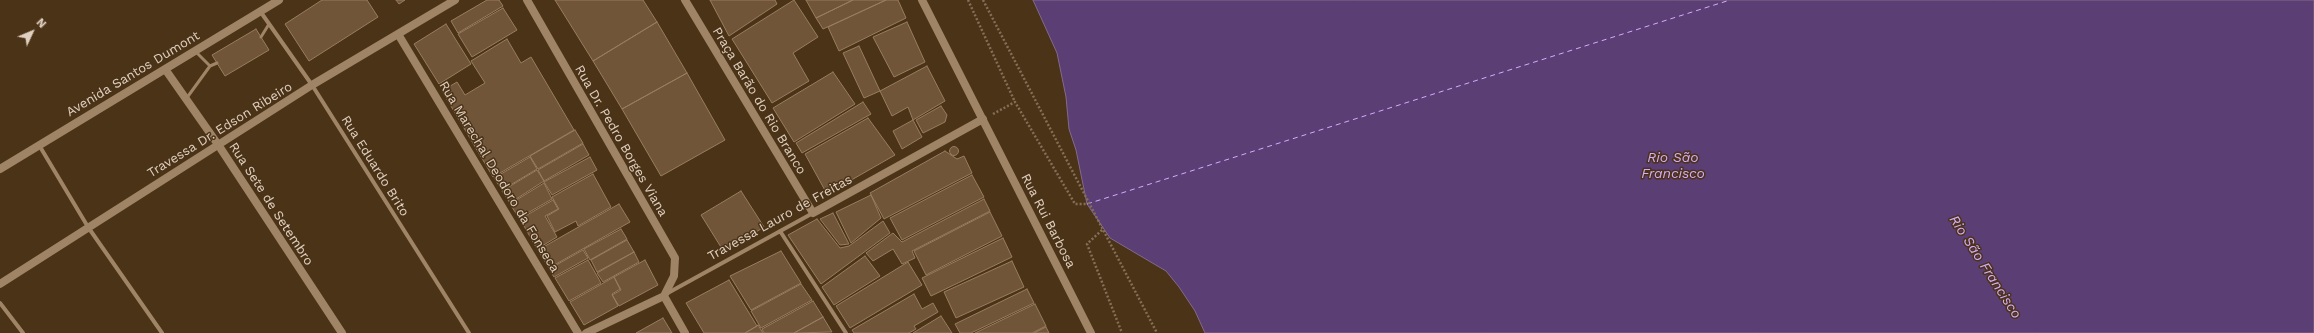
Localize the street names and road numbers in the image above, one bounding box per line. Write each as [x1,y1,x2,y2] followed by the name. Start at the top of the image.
[709,25,809,177] street label: Praça Barão do Rio Branco
[63,28,203,120] street label: Avenida Santos Dumont
[571,63,671,219] street label: Rua Dr. Pedro Borges Viana
[145,79,295,181] street label: Travessa Dr. Edson Ribeiro
[436,79,562,275] street label: Rua Marechal Deodoro da Fonseca
[338,113,412,219] street label: Rua Eduardo Brito
[225,140,317,268] street label: Rua Sete de Setembro
[1017,171,1079,271] street label: Rua Rui Barbosa
[705,172,855,264] street label: Travessa Lauro de Freitas

